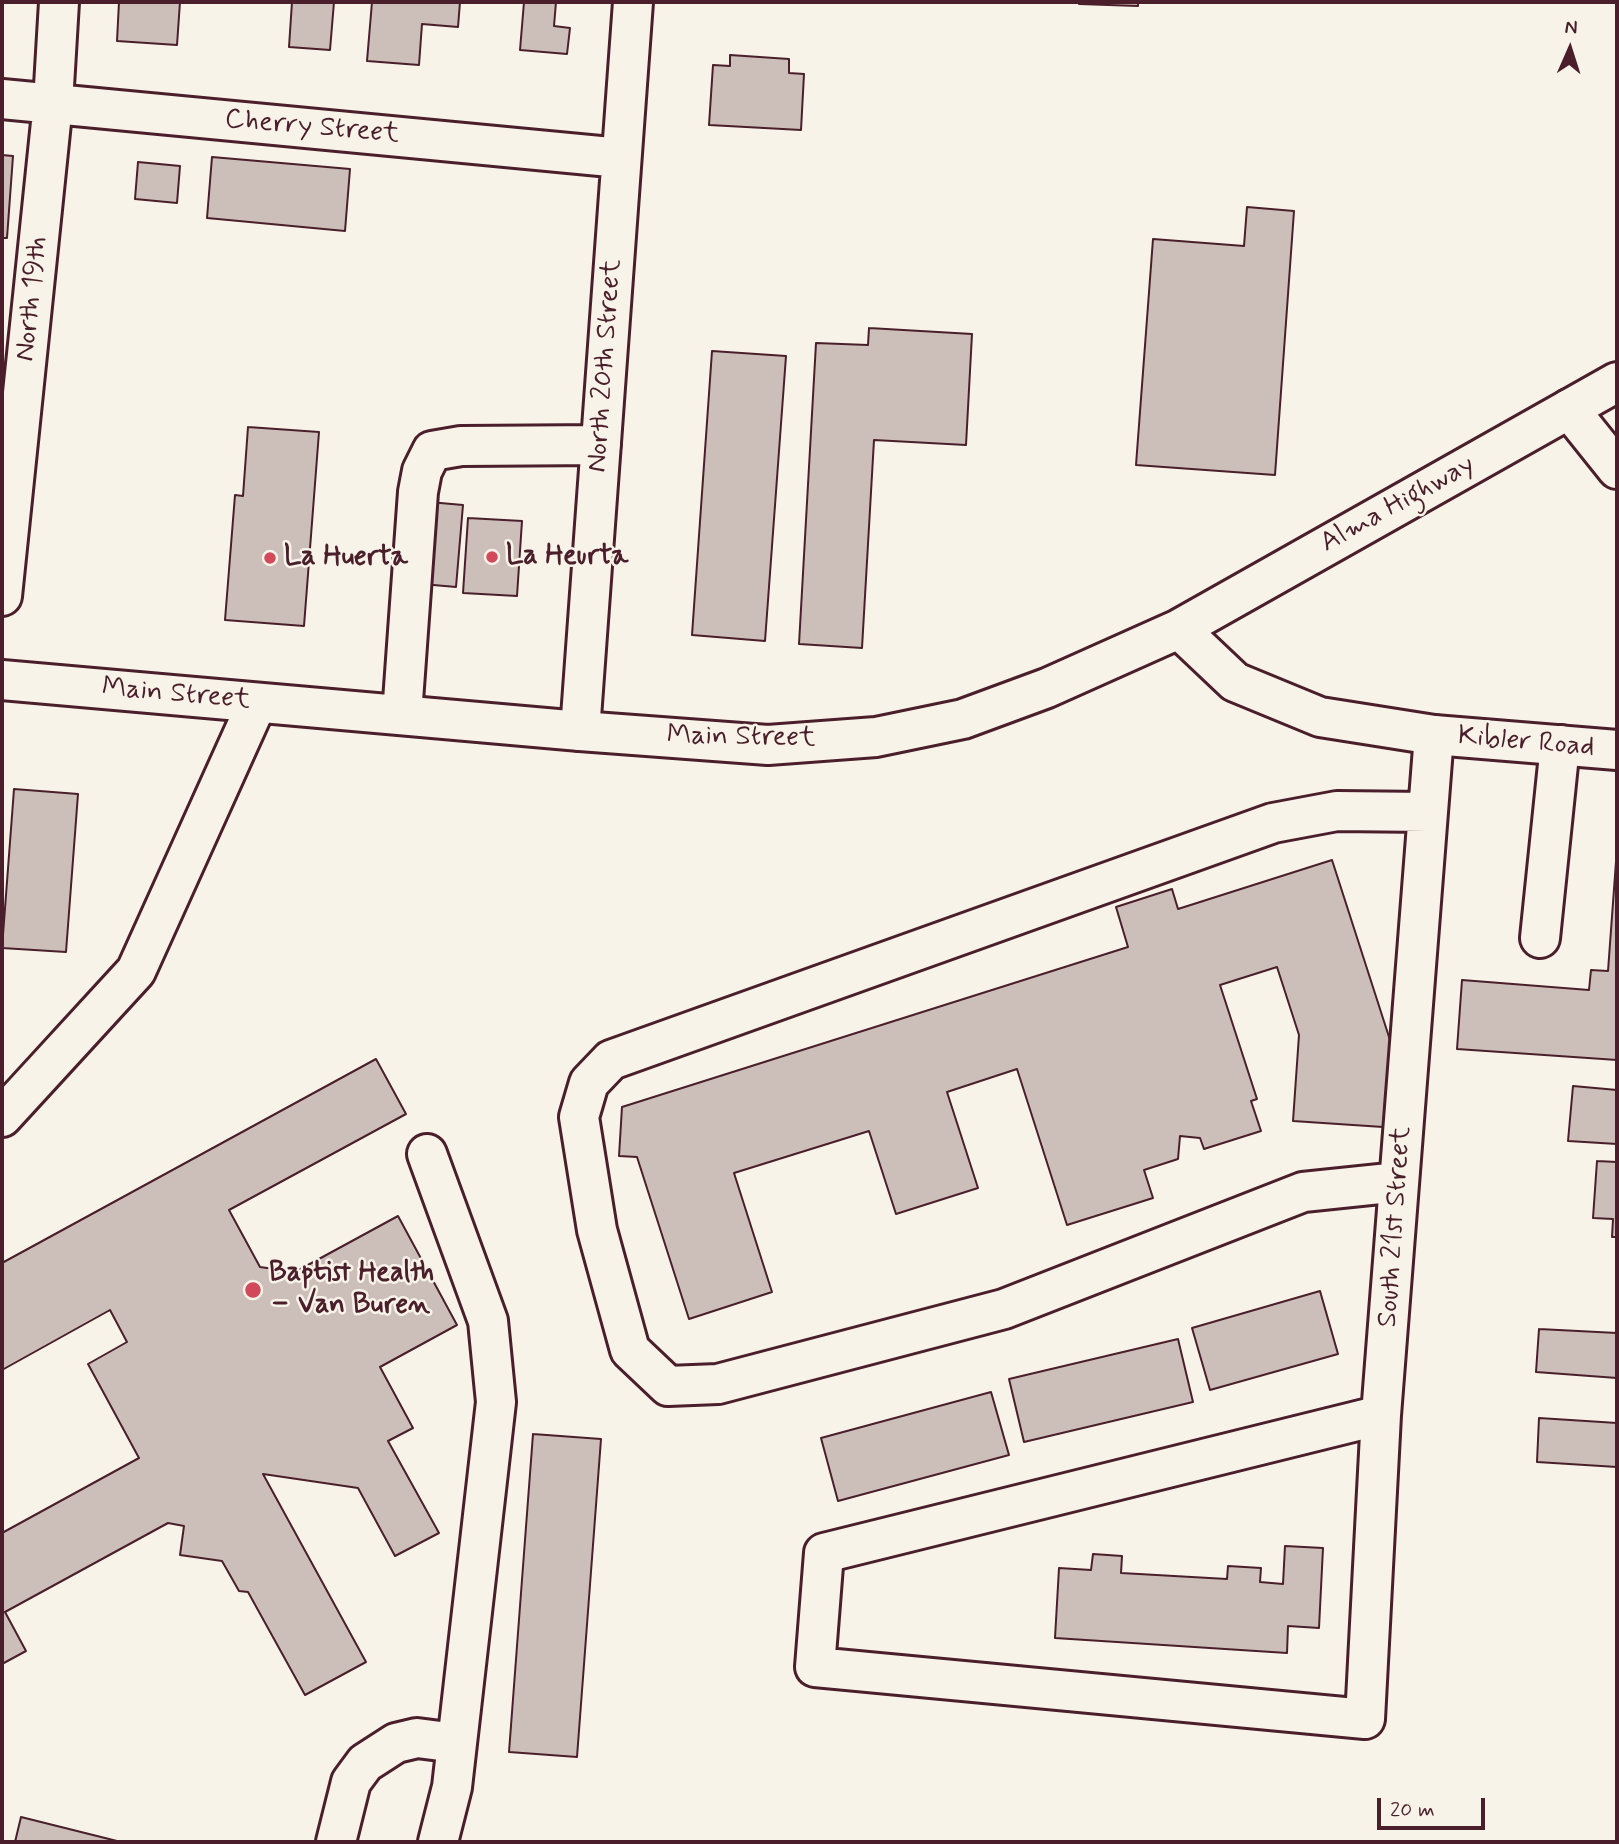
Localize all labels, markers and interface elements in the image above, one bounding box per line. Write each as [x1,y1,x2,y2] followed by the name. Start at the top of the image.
[1535,14,1605,84] north arrow
[1564,15,1578,40] text: N
[223,104,401,152] street label: Cherry Street
[10,235,56,363] street label: North 19th
[582,258,630,474] street label: North 20th Street
[1315,449,1481,561] street label: Alma Highway
[506,540,628,574] place label: La Heurta
[284,541,408,575] place label: La Huerta
[484,549,500,565] marker: La Heurta
[262,550,278,566] marker: La Huerta
[100,672,252,718] street label: Main Street
[666,720,816,756] street label: Main Street
[1456,720,1596,766] street label: Kibler Road
[1372,1125,1420,1329] street label: South 21st Street
[269,1257,434,1323] place label: Baptist Health – Van Buren
[243,1280,263,1300] marker: Baptist Health – Van Buren
[1381,1784,1490,1828] scale bar
[1390,1796,1435,1824] text: 20 m

